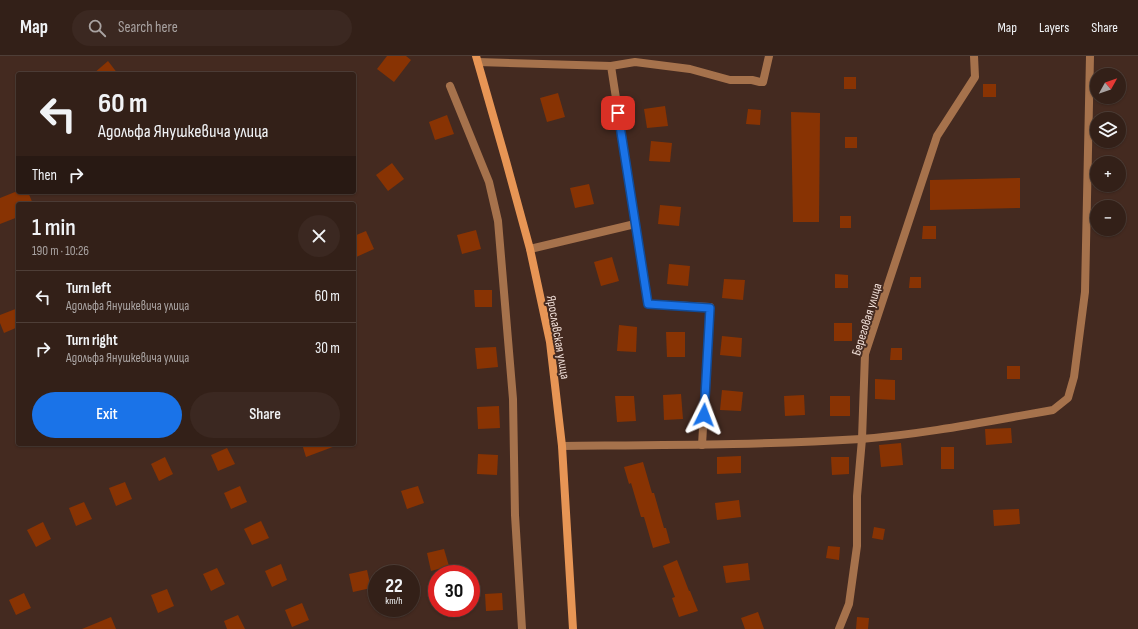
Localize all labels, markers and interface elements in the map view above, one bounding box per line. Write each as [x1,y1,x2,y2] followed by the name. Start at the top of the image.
[72,10,352,46] search box
[20,16,48,39] text: Map
[86,17,108,39] icon: search
[118,18,178,37] text: Search here
[997,19,1017,36] text: Map
[1039,19,1069,36] text: Layers
[1091,19,1118,36] text: Share
[1090,68,1126,104] north arrow
[1090,68,1126,236] map controls
[98,87,147,120] text: 60 m
[32,88,84,140] icon: left
[601,96,635,130] pin
[607,102,629,124] icon: arrive
[1090,112,1126,148] button: layers
[98,121,269,142] text: Адольфа Янушкевича улица
[1090,156,1126,192] button: +
[65,164,87,186] icon: right
[32,166,57,185] text: Then
[1090,200,1126,236] button: −
[32,213,76,242] text: 1 min
[298,215,340,257] button: close
[32,243,89,259] text: 190 m · 10:26
[66,279,111,298] text: Turn left
[848,281,886,357] street label: Береговая улица
[32,286,54,308] icon: left
[315,287,340,306] text: 60 m
[543,294,573,380] street label: Ярославская улица
[66,298,189,314] text: Адольфа Янушкевича улица
[66,331,118,350] text: Turn right
[32,338,54,360] icon: right
[315,339,340,358] text: 30 m
[66,350,189,366] text: Адольфа Янушкевича улица
[32,392,182,438] button: Exit
[190,392,340,438] button: Share
[683,394,725,436] position arrow
[428,565,480,617] speed limit sign: 30
[385,574,403,598] text: 22
[385,595,403,607] text: km/h

